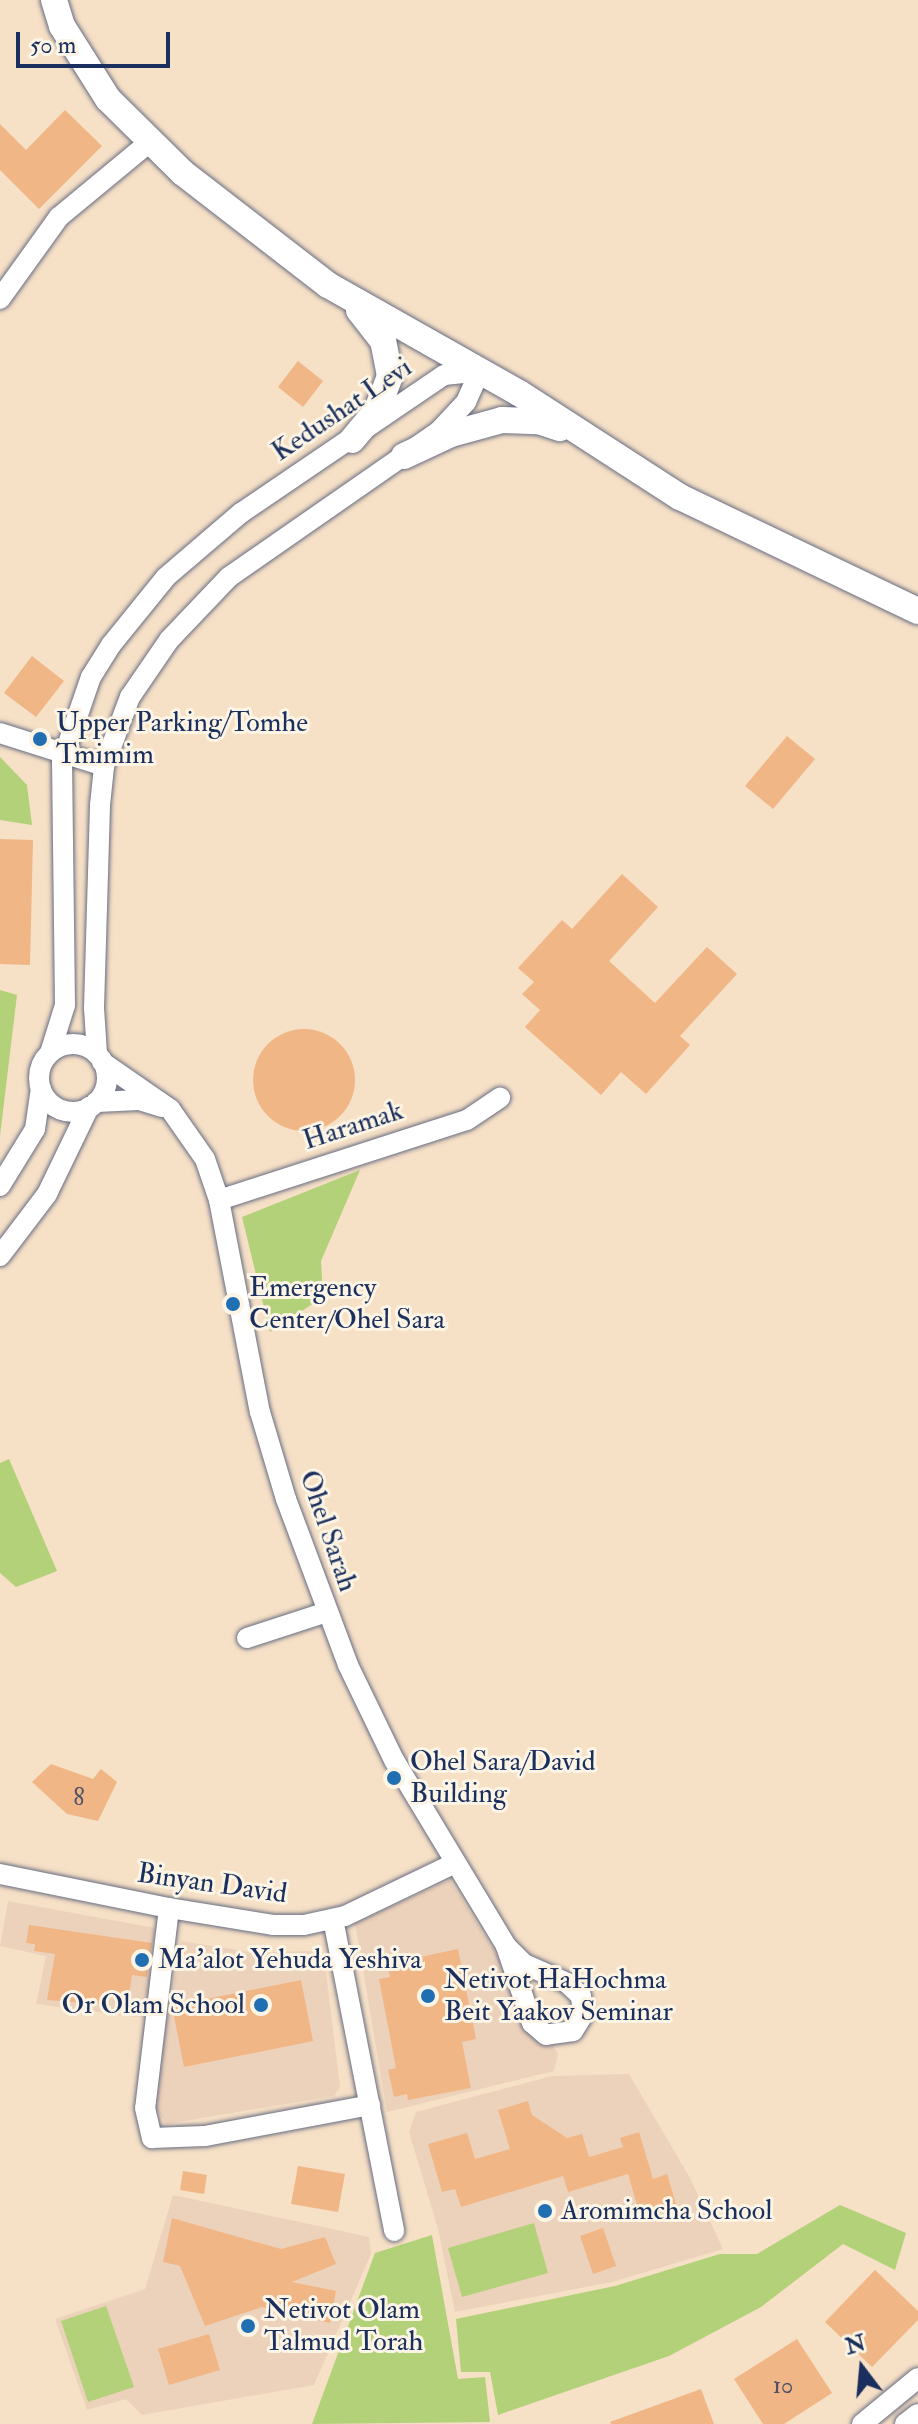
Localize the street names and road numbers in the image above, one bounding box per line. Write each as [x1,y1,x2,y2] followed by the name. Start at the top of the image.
[266,351,418,469] street label: Kedushat Levi
[299,1094,407,1158] street label: Haramak
[292,1466,364,1596] street label: Ohel Sarah
[135,1857,289,1911] street label: Binyan David

